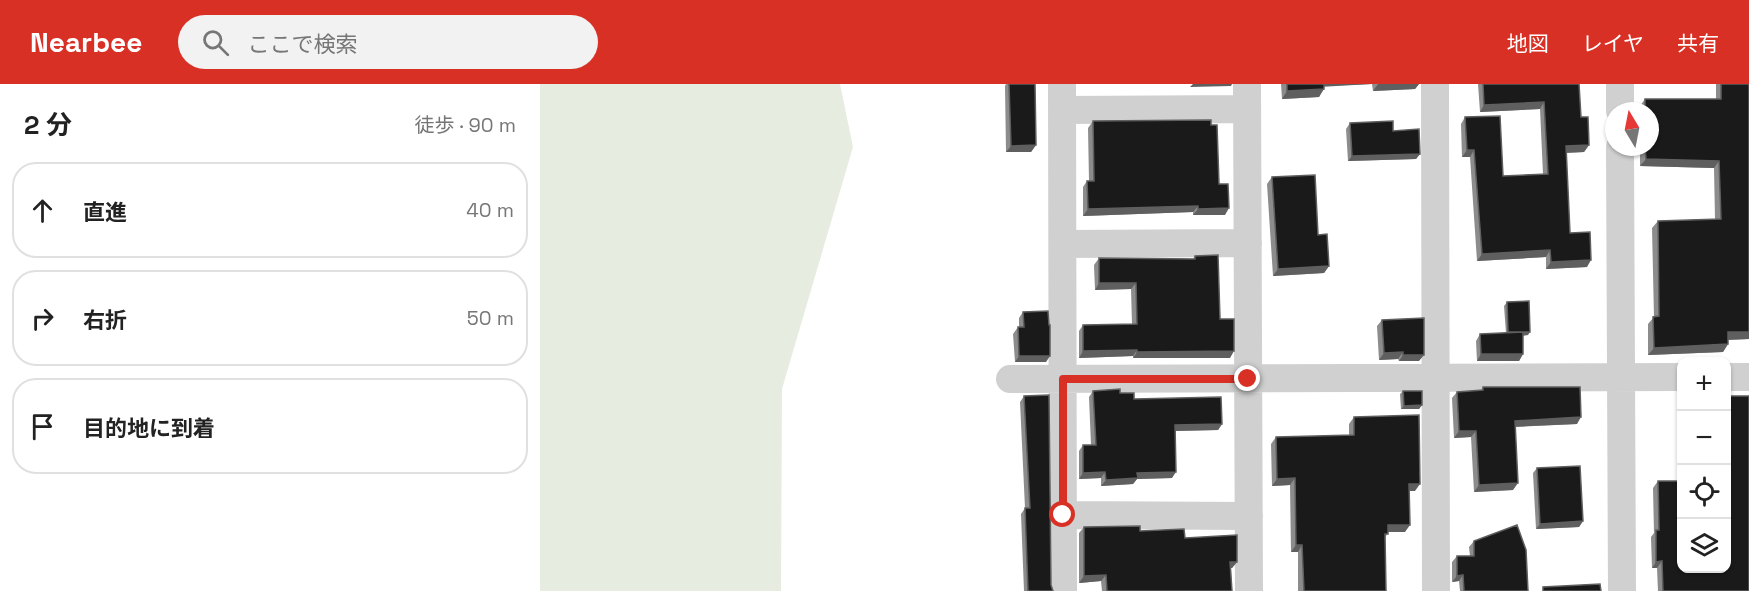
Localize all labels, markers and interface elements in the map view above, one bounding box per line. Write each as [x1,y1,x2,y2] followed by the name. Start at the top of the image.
[178,15,598,69] search box
[30,24,142,60] text: Nearbee
[199,26,232,59] icon: search
[247,30,357,58] text: ここで検索
[1507,30,1549,57] text: 地図
[1582,30,1644,57] text: レイヤ
[1677,30,1719,57] text: 共有
[1605,102,1659,156] north arrow
[24,108,72,142] text: 2 分
[415,112,516,138] text: 徒歩 · 90 m
[26,194,59,227] icon: ahead
[466,197,514,223] text: 40 m
[83,198,127,226] text: 直進
[26,302,59,335] icon: right
[467,305,514,331] text: 50 m
[83,306,127,334] text: 右折
[1677,357,1731,573] map controls
[1677,357,1731,411] button: +
[1234,365,1260,391] route end
[26,410,59,443] icon: arrive
[1677,411,1731,465] button: −
[83,414,215,442] text: 目的地に到着
[1677,465,1731,519] button: locate
[1049,501,1075,527] route start
[1677,519,1731,573] button: layers

